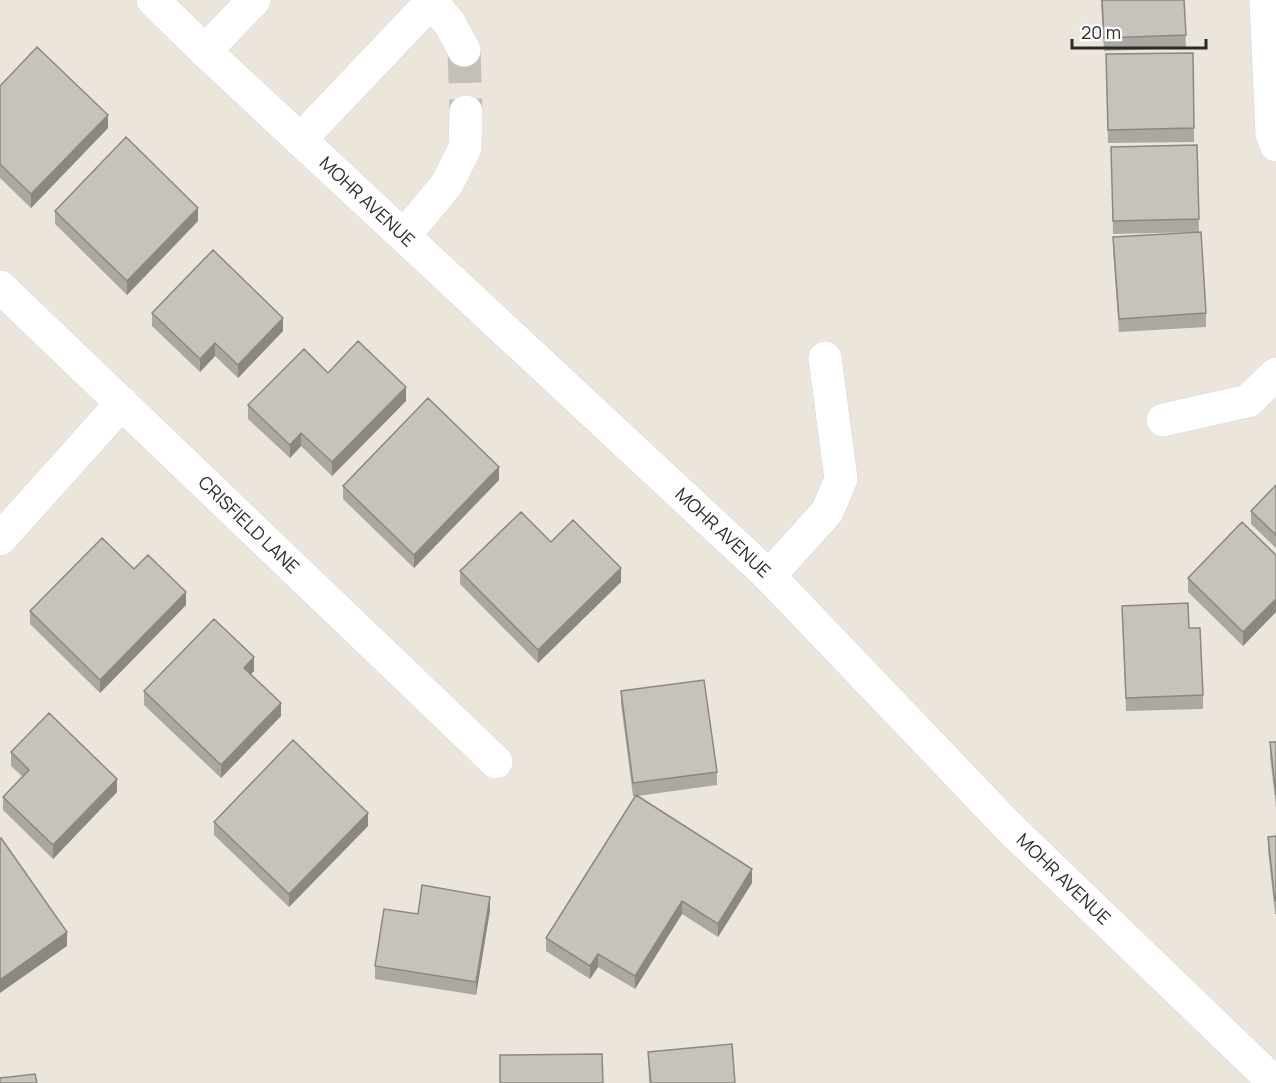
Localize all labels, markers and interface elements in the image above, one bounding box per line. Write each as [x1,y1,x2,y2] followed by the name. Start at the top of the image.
[1072,12,1206,50] scale bar
[1081,20,1121,44] text: 20 m
[315,151,420,251] street label: MOHR AVENUE
[193,470,305,578] street label: CRISFIELD LANE
[670,482,776,582] street label: MOHR AVENUE
[1012,828,1116,930] street label: MOHR AVENUE

